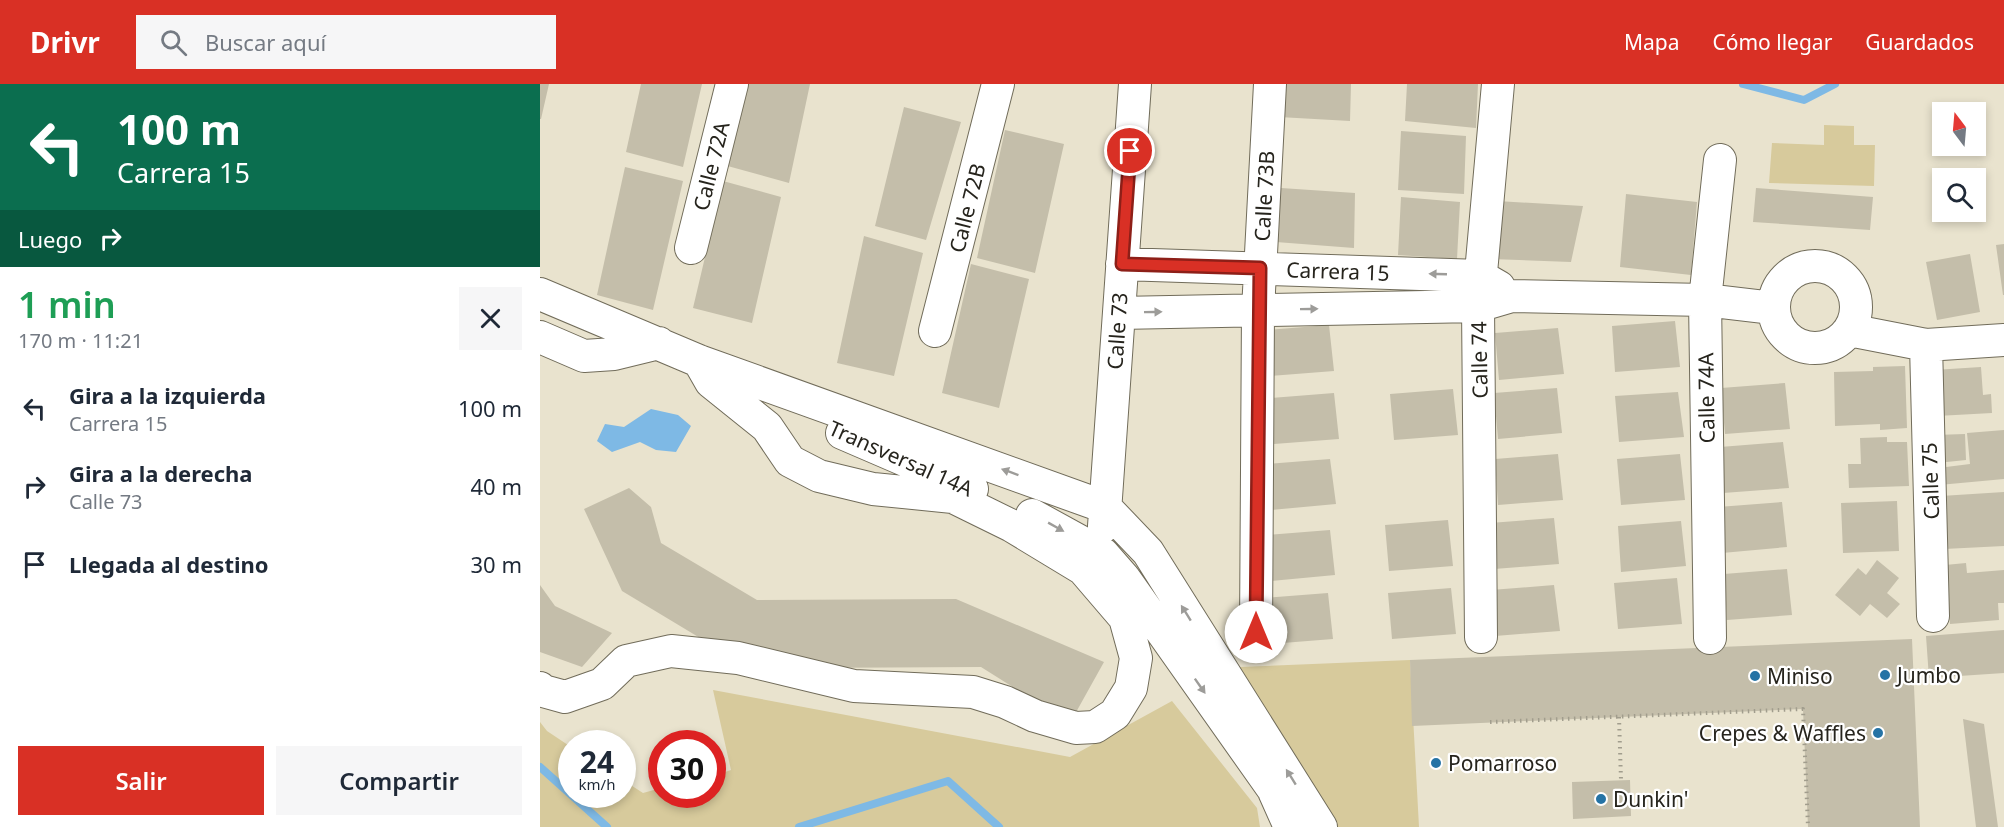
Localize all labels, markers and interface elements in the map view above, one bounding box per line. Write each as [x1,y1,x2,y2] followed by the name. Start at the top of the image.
[136,15,556,69] search box
[30,23,100,61] text: Drivr
[157,26,190,59] icon: search
[205,27,326,57] text: Buscar aquí
[1624,28,1679,56] text: Mapa
[1712,28,1832,56] text: Cómo llegar
[1865,28,1974,56] text: Guardados
[117,100,241,157] text: 100 m
[1932,102,1986,156] north arrow
[1932,102,1986,222] map controls
[18,108,96,186] icon: left
[686,118,736,213] street label: Calle 72A
[1104,125,1155,176] pin
[1113,134,1146,167] icon: arrive
[1248,150,1280,242] street label: Calle 73B
[117,154,250,191] text: Carrera 15
[942,161,992,255] street label: Calle 72B
[1932,168,1986,222] button: search
[94,222,127,255] icon: right
[18,224,82,254] text: Luego
[1286,255,1390,287] street label: Carrera 15
[1429,270,1448,279] one-way arrow
[18,280,116,329] text: 1 min
[459,287,522,350] button: close
[1100,292,1134,370] street label: Calle 73
[1299,304,1318,314] one-way arrow
[1143,307,1162,317] one-way arrow
[1464,321,1494,399] street label: Calle 74
[18,327,143,354] text: 170 m · 11:21
[1691,352,1721,444] street label: Calle 74A
[69,380,266,410] text: Gira a la izquierda
[18,392,51,425] icon: left
[458,393,522,423] text: 100 m
[69,410,167,437] text: Carrera 15
[824,414,978,503] street label: Transversal 14A
[1915,442,1945,520] street label: Calle 75
[69,458,253,488] text: Gira a la derecha
[1001,467,1019,477] one-way arrow
[18,470,51,503] icon: right
[471,471,522,501] text: 40 m
[69,488,143,515] text: Calle 73
[1048,522,1064,533] one-way arrow
[18,548,51,581] icon: arrive
[69,549,269,579] text: Llegada al destino
[471,549,522,579] text: 30 m
[1224,600,1288,664] position arrow
[1181,604,1192,621] one-way arrow
[1895,661,1961,689] place label: Jumbo
[1767,662,1833,690] place label: Miniso
[1878,668,1892,682] marker: Jumbo
[1748,669,1762,683] marker: Miniso
[1194,677,1206,693] one-way arrow
[1699,719,1866,747] place label: Crepes & Waffles
[1871,726,1885,740] marker: Crepes & Waffles
[648,730,726,808] speed limit sign: 30
[580,741,614,782] text: 24
[18,746,264,815] button: Salir
[276,746,522,815] button: Compartir
[1448,749,1557,777] place label: Pomarroso
[1429,756,1443,770] marker: Pomarroso
[1285,769,1296,785] one-way arrow
[579,774,615,794] text: km/h
[1613,785,1688,813] place label: Dunkin'
[1594,792,1608,806] marker: Dunkin'

